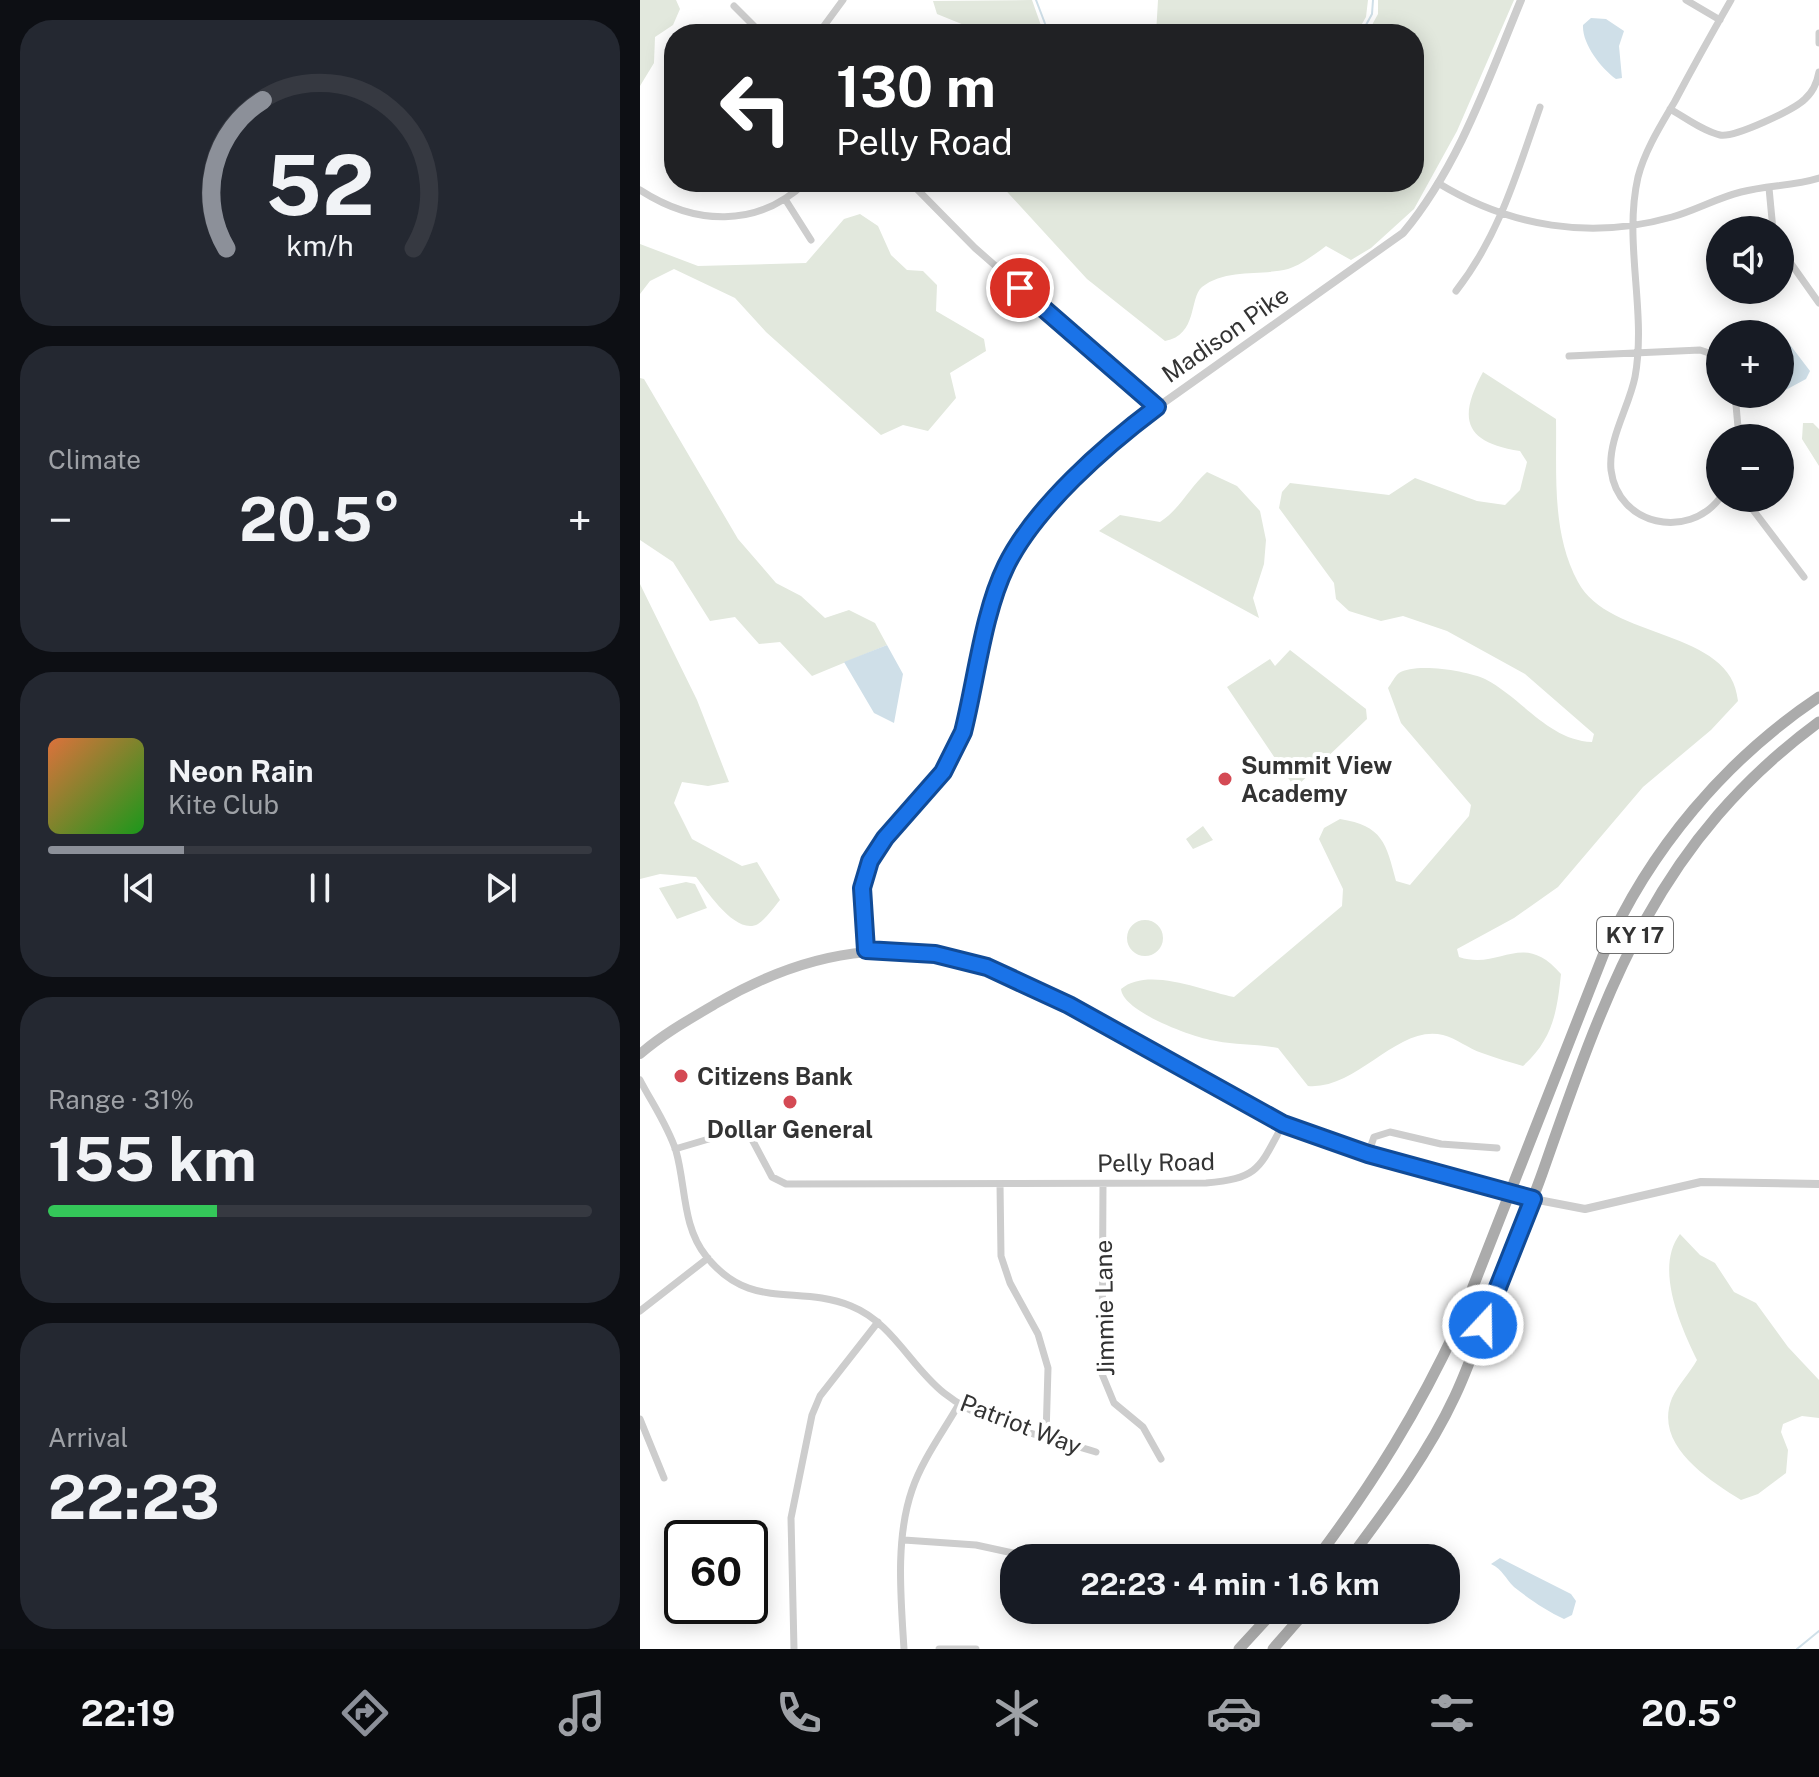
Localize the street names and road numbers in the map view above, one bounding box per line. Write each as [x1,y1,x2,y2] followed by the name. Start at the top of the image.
[1156,280,1294,388] street label: Madison Pike
[1597,917,1673,953] road number: KY 17
[1097,1147,1215,1177] street label: Pelly Road
[1089,1240,1119,1376] street label: Jimmie Lane
[956,1388,1086,1460] street label: Patriot Way

